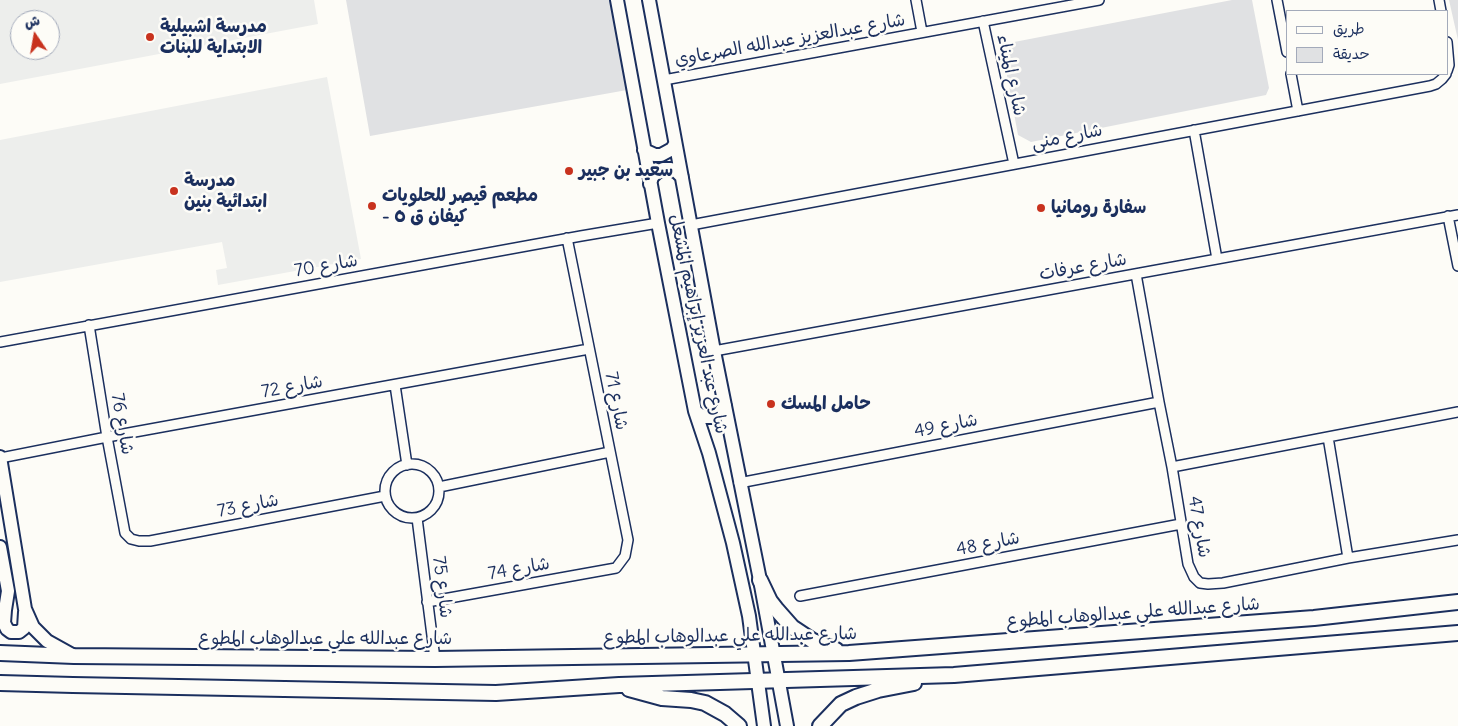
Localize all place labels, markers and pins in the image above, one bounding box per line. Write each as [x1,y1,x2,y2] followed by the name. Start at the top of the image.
[160,16,267,58] place label: مدرسة اشبيلية الابتداية للبنات
[144,31,156,43] marker: مدرسة اشبيلية الابتداية للبنات
[579,160,673,182] place label: سعيد بن جبير
[563,165,575,177] marker: سعيد بن جبير
[184,170,267,212] place label: مدرسة ابتدائية بنين
[168,185,180,197] marker: مدرسة ابتدائية بنين
[382,185,538,228] place label: مطعم قيصر للحلويات - كيفان ق ٥
[1051,197,1146,219] place label: سفارة رومانيا
[366,200,378,212] marker: مطعم قيصر للحلويات - كيفان ق ٥
[1035,202,1047,214] marker: سفارة رومانيا
[781,393,871,415] place label: حامل المسك
[765,398,777,410] marker: حامل المسك

